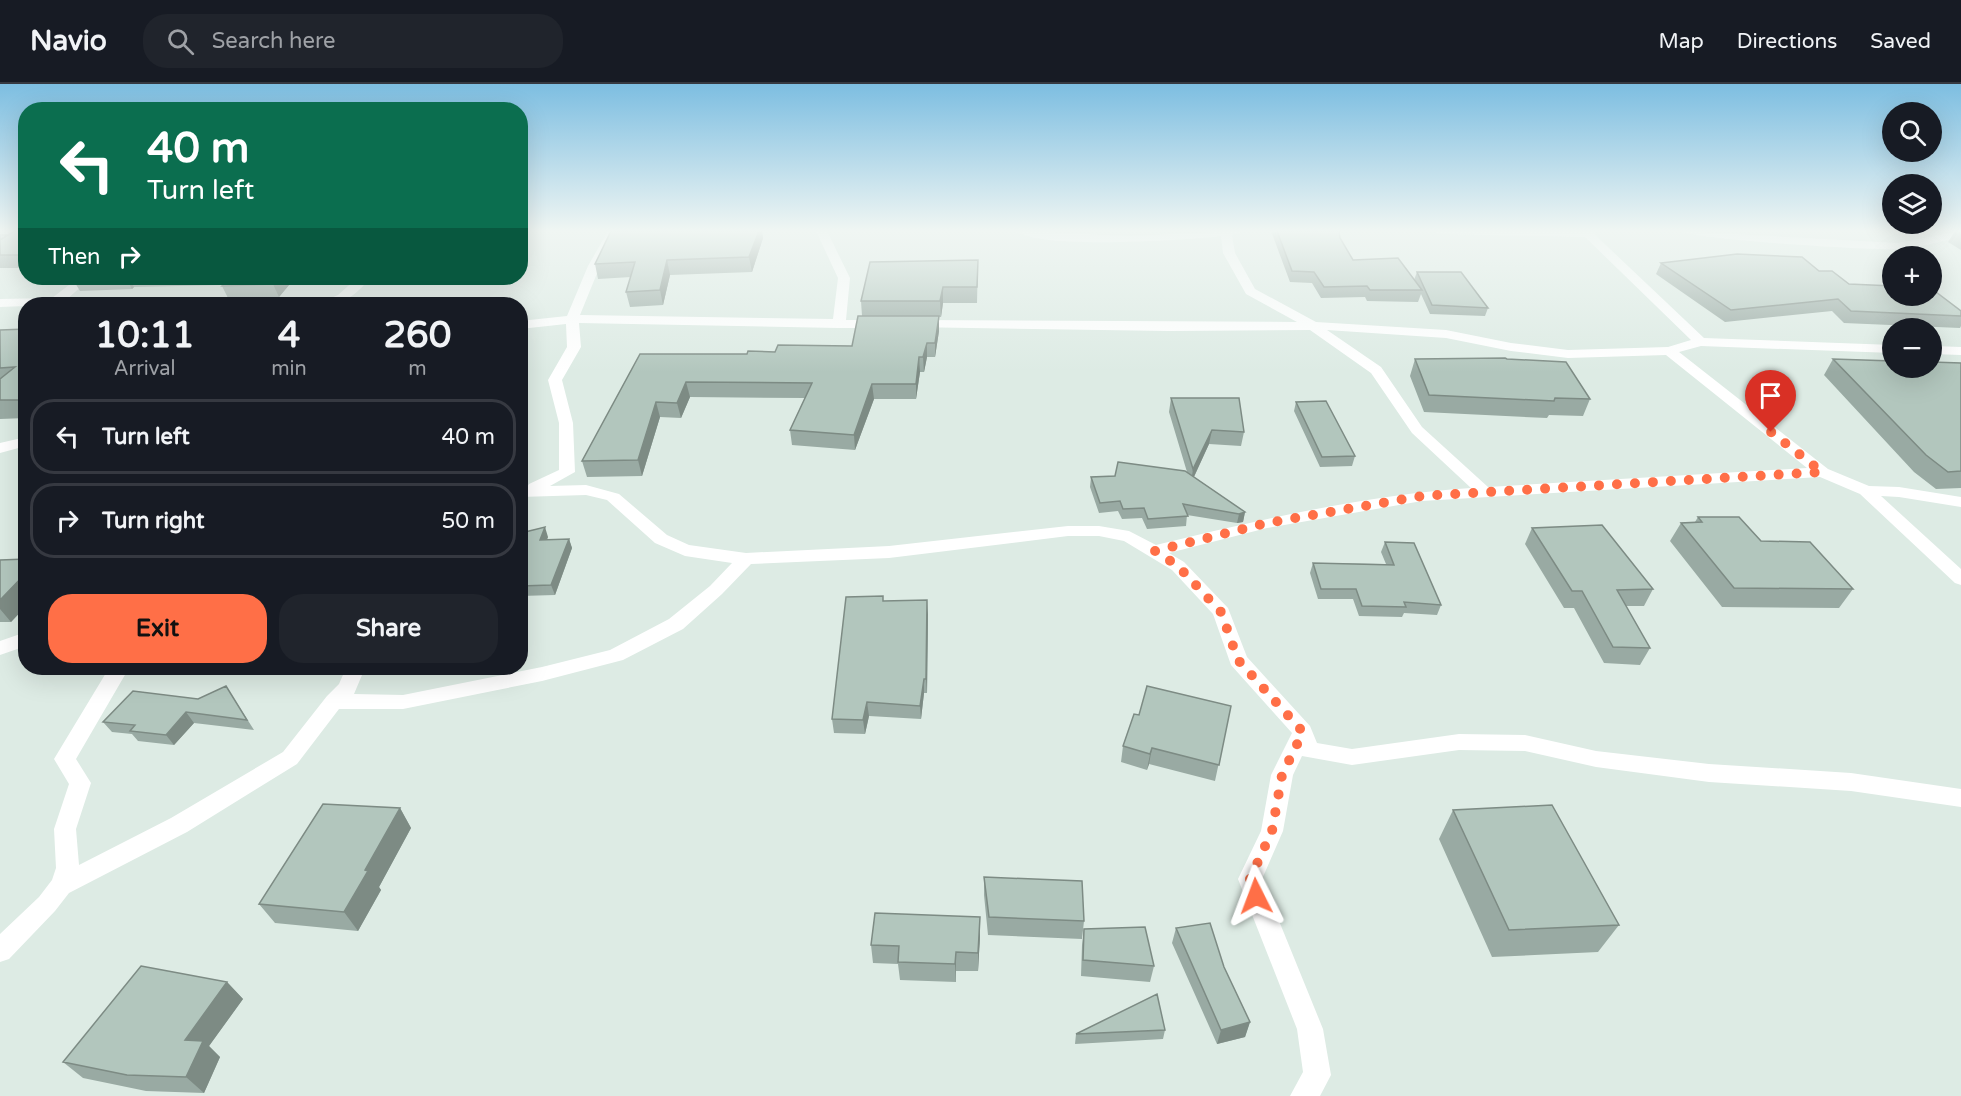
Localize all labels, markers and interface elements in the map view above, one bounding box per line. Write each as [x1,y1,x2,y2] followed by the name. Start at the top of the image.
[143,14,563,68] search box
[30,24,107,58] text: Navio
[164,25,197,58] icon: search
[212,28,336,54] text: Search here
[1658,29,1704,54] text: Map
[1737,29,1837,54] text: Directions
[1870,29,1931,54] text: Saved
[1882,102,1942,378] map controls
[1882,102,1942,162] button: search
[147,123,249,174] text: 40 m
[48,126,126,204] icon: left
[147,174,254,207] text: Turn left
[1882,174,1942,234] button: layers
[113,240,146,273] icon: right
[48,244,101,270] text: Then
[1882,246,1942,306] button: +
[95,314,195,357] text: 10:11
[278,314,300,357] text: 4
[383,314,451,357] text: 260
[1882,318,1942,378] button: −
[114,357,176,381] text: Arrival
[271,357,307,381] text: min
[408,357,427,381] text: m
[1745,370,1796,432] pin
[1754,379,1787,412] icon: arrive
[51,420,84,453] icon: left
[102,424,190,450] text: Turn left
[441,424,495,450] text: 40 m
[51,504,84,537] icon: right
[102,508,204,534] text: Turn right
[441,508,495,534] text: 50 m
[48,594,267,663] button: Exit
[279,594,498,663] button: Share
[1224,864,1288,928] position arrow

